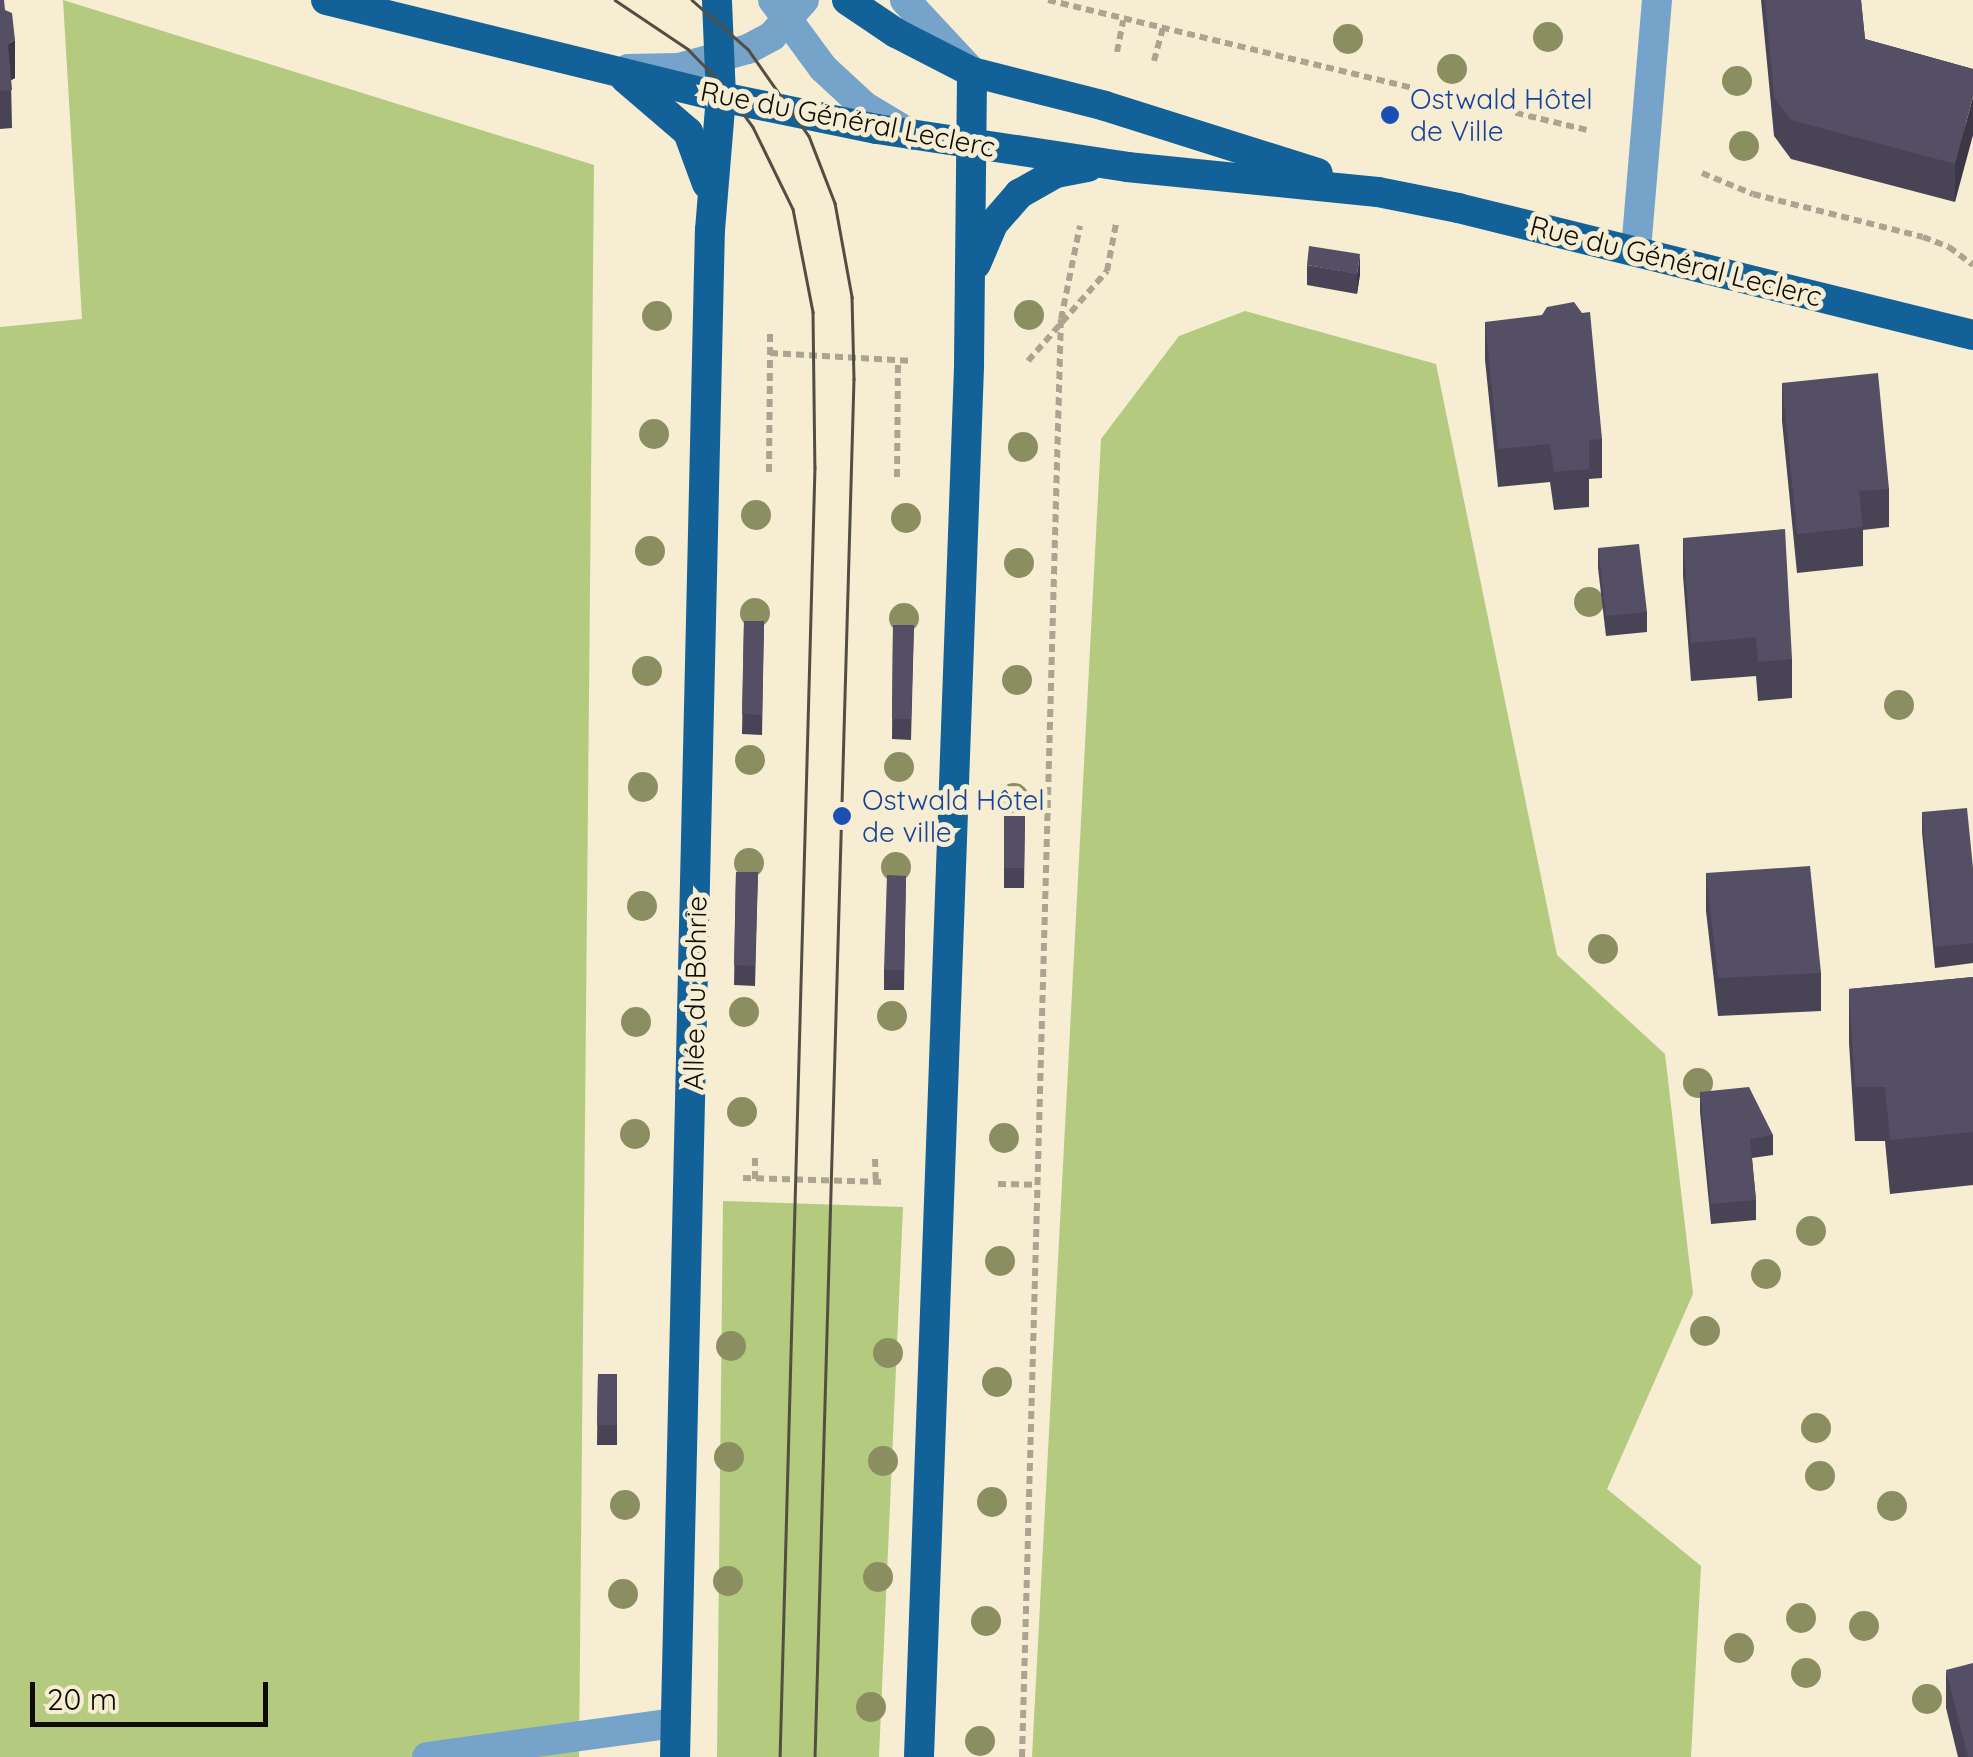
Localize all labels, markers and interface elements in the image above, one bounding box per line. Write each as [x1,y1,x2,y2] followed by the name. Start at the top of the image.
[698,74,998,164] street label: Rue du Général Leclerc
[1410,82,1593,148] place label: Ostwald Hôtel de Ville
[1379,104,1401,126] marker: Ostwald Hôtel de Ville
[1527,208,1825,314] street label: Rue du Général Leclerc
[862,783,1045,849] place label: Ostwald Hôtel de ville
[831,805,853,827] marker: Ostwald Hôtel de ville
[677,895,713,1091] street label: Allée du Bohrie
[35,1662,272,1724] scale bar
[47,1680,117,1718] text: 20 m

